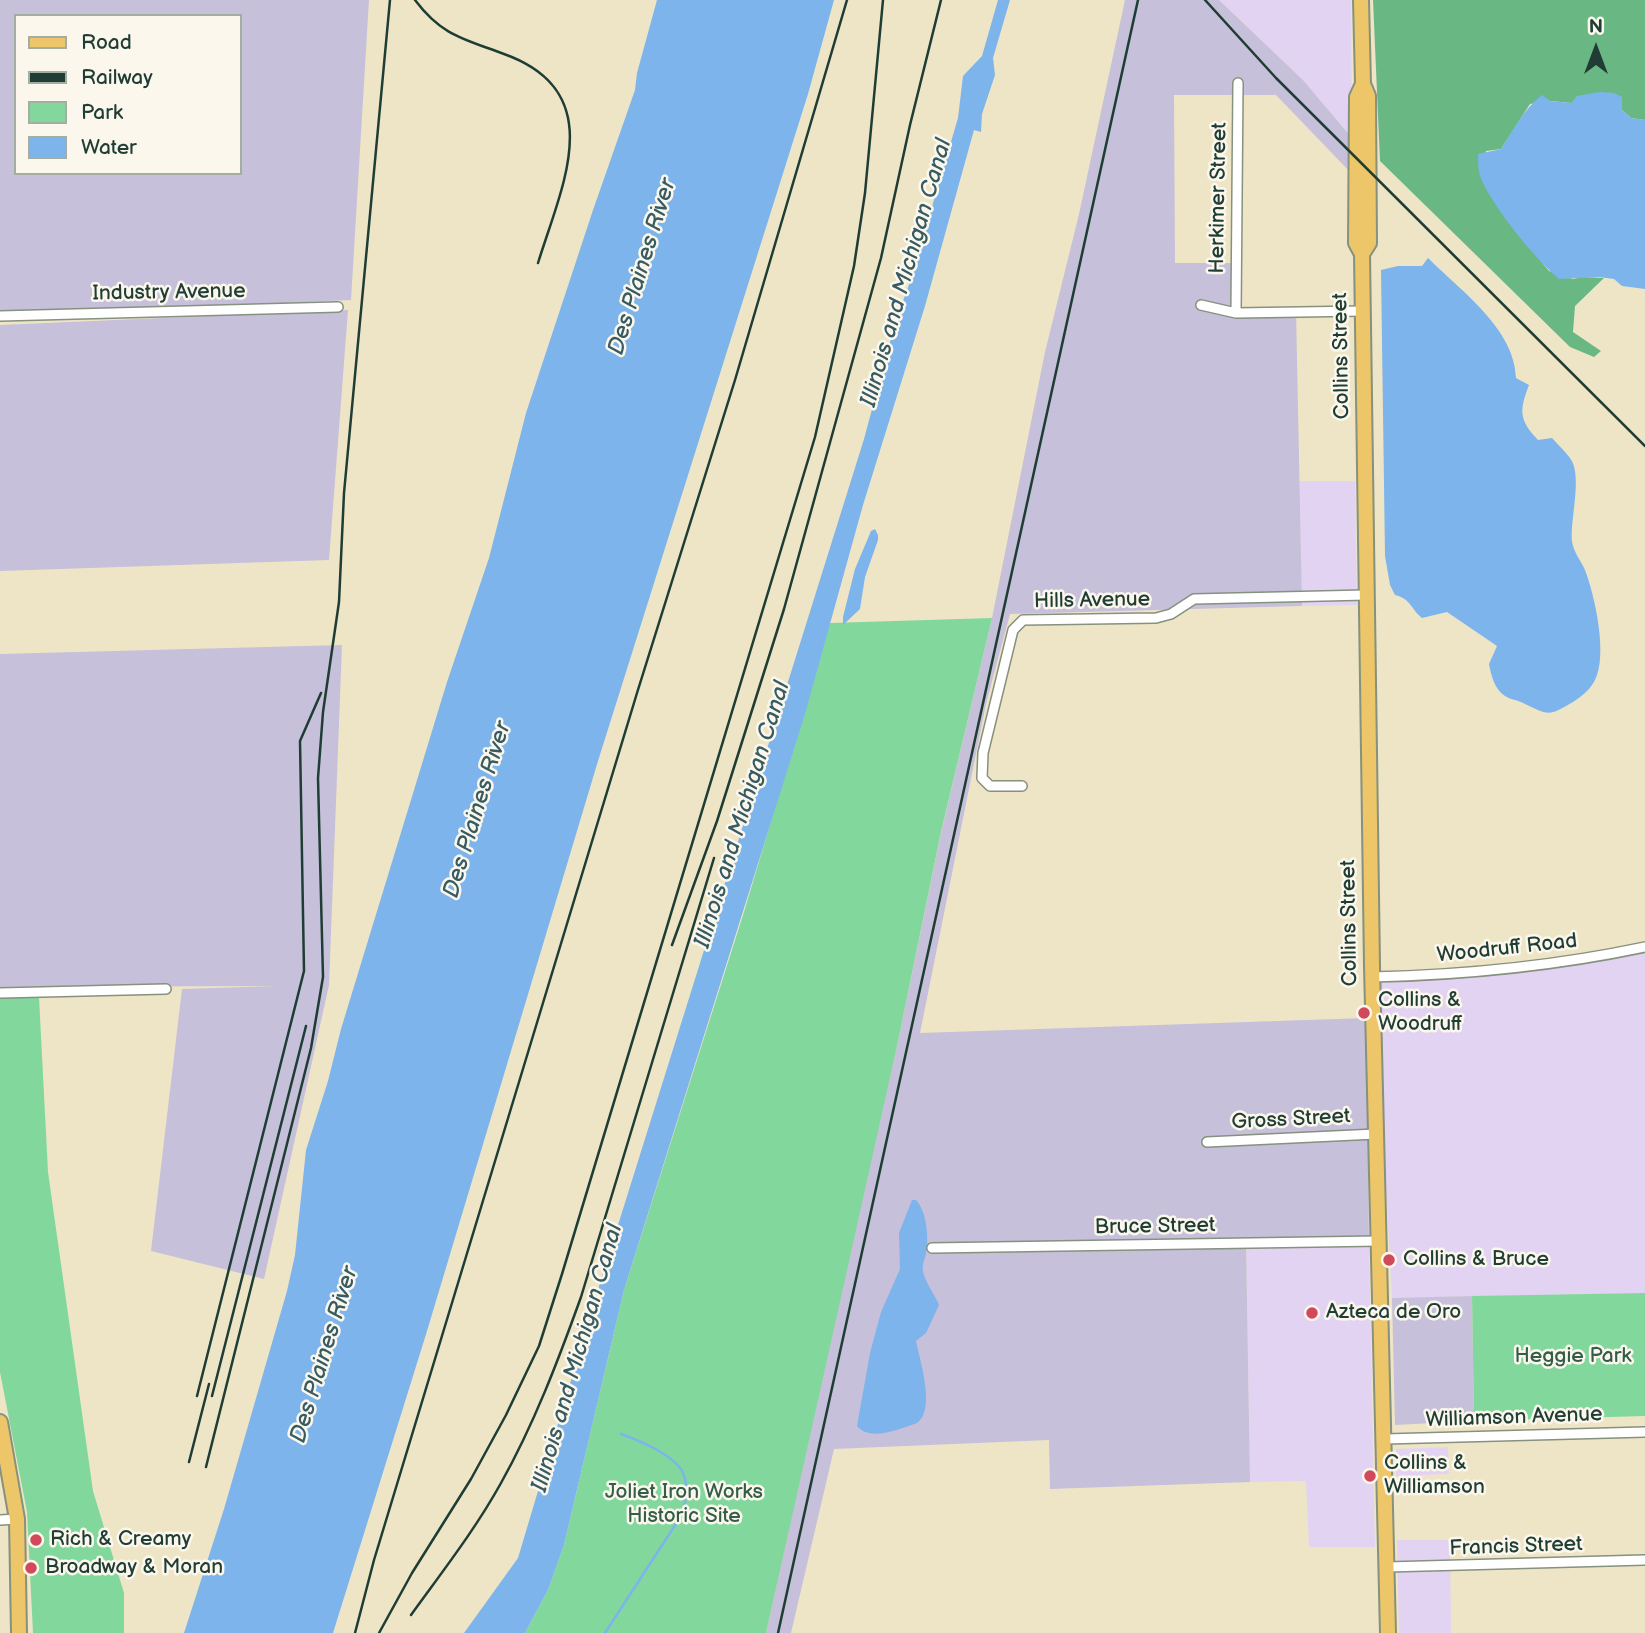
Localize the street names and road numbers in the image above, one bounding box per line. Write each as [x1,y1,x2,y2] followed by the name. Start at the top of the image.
[1205,122,1233,274] street label: Herkimer Street
[92,279,246,307] street label: Industry Avenue
[1328,292,1356,420] street label: Collins Street
[1034,587,1150,615] street label: Hills Avenue
[1336,859,1364,987] street label: Collins Street
[1436,929,1578,969] street label: Woodruff Road
[1231,1104,1351,1136] street label: Gross Street
[1094,1213,1216,1241] street label: Bruce Street
[1425,1402,1603,1434] street label: Williamson Avenue
[1449,1532,1583,1562] street label: Francis Street

